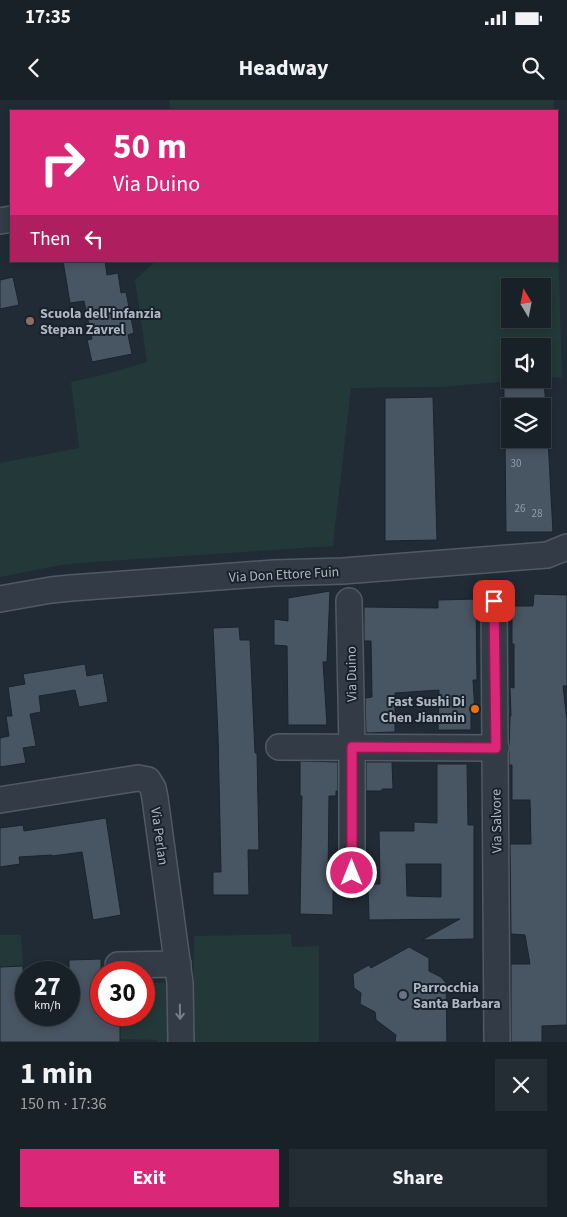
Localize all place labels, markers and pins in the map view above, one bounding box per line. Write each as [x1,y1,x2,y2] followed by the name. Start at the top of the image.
[40,304,161,340] place label: Scuola dell'infanzia Stepan Zavrel
[24,315,36,327] marker: Scuola dell'infanzia Stepan Zavrel
[473,580,515,622] pin
[381,692,465,728] place label: Fast Sushi Di Chen Jianmin
[469,703,481,715] marker: Fast Sushi Di Chen Jianmin
[413,978,501,1014] place label: Parrocchia Santa Barbara
[397,989,409,1001] marker: Parrocchia Santa Barbara

